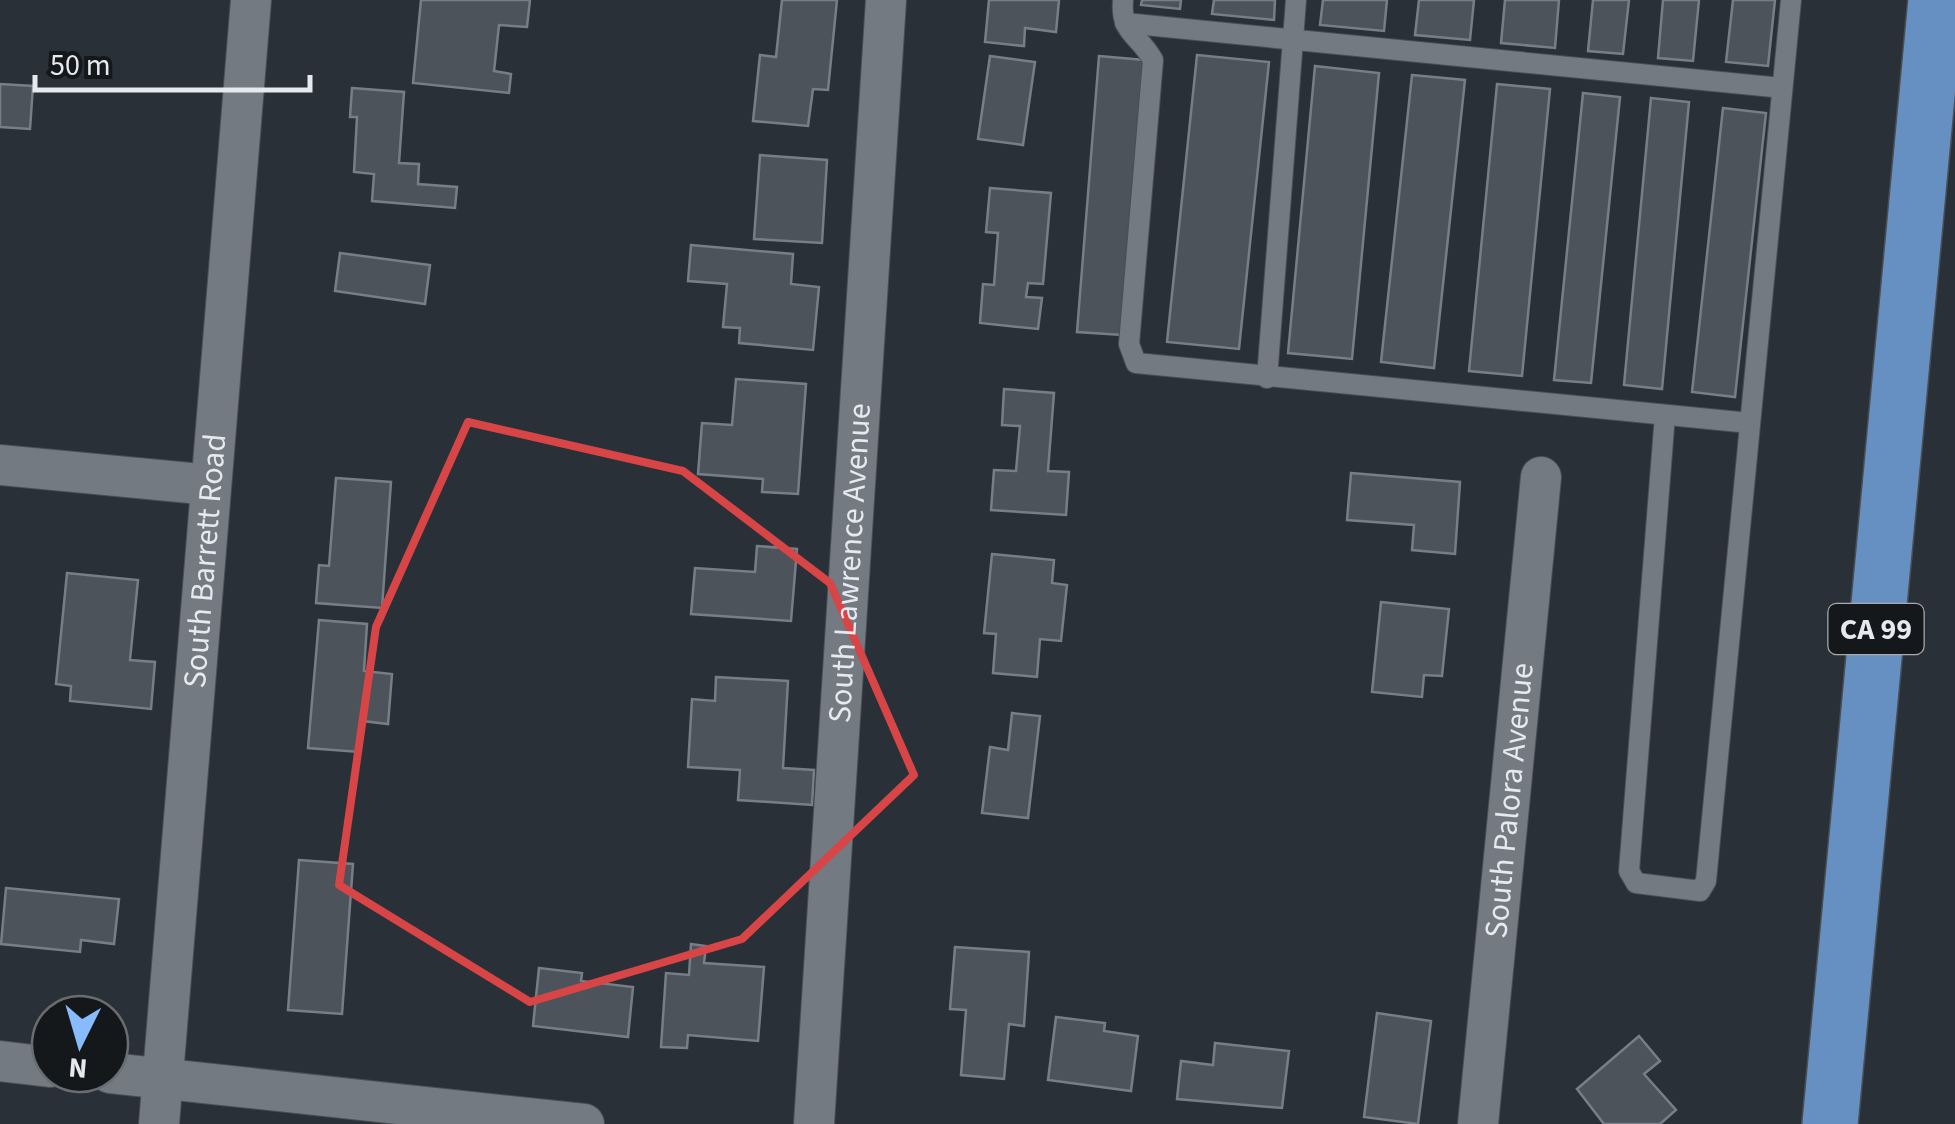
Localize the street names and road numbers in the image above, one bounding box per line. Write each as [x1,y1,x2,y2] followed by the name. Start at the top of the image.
[817,402,883,724] street label: South Lawrence Avenue
[172,432,238,690] street label: South Barrett Road
[1828,604,1924,654] road number: CA 99
[1473,661,1546,940] street label: South Palora Avenue

